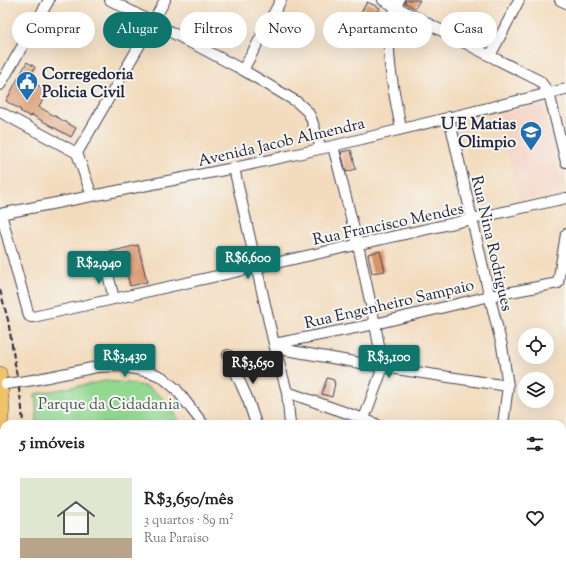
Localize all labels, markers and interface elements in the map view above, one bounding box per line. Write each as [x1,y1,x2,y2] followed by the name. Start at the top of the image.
[12,12,95,48] chip: Comprar
[103,12,172,48] chip: Alugar
[180,12,247,48] chip: Filtros
[255,12,315,48] chip: Novo
[323,12,432,48] chip: Apartamento
[440,12,497,48] chip: Casa
[42,64,134,105] place label: Corregedoria Policia Civil
[14,69,40,102] public building icon: Corregedoria Policia Civil
[196,113,368,174] street label: Avenida Jacob Almendra
[441,114,516,155] place label: U E Matias Olimpio
[518,119,544,152] school or university icon: U E Matias Olimpio
[464,174,517,314] street label: Rua Nina Rodrigues
[311,198,466,253] street label: Rua Francisco Mendes
[211,246,285,280] pin: R$6,600
[225,250,271,268] text: R$6,600
[62,251,136,285] pin: R$2,940
[77,255,121,273] text: R$2,940
[302,275,477,336] street label: Rua Engenheiro Sampaio
[518,328,554,408] map controls
[518,328,554,364] button: locate
[88,344,162,378] pin: R$3,430
[352,345,426,379] pin: R$3,100
[103,348,147,366] text: R$3,430
[368,349,410,367] text: R$3,100
[216,351,290,385] pin: R$3,650
[232,355,274,373] text: R$3,650
[518,372,554,408] button: layers
[38,394,181,417] park label: Parque da Cidadania
[20,432,85,456] text: 5 imóveis
[524,433,546,455] icon: filters
[144,488,233,512] text: R$3,650/mês
[52,494,100,542] icon: home
[524,507,546,529] icon: heart
[144,512,234,530] text: 3 quartos · 89 m²
[144,530,209,548] text: Rua Paraiso

